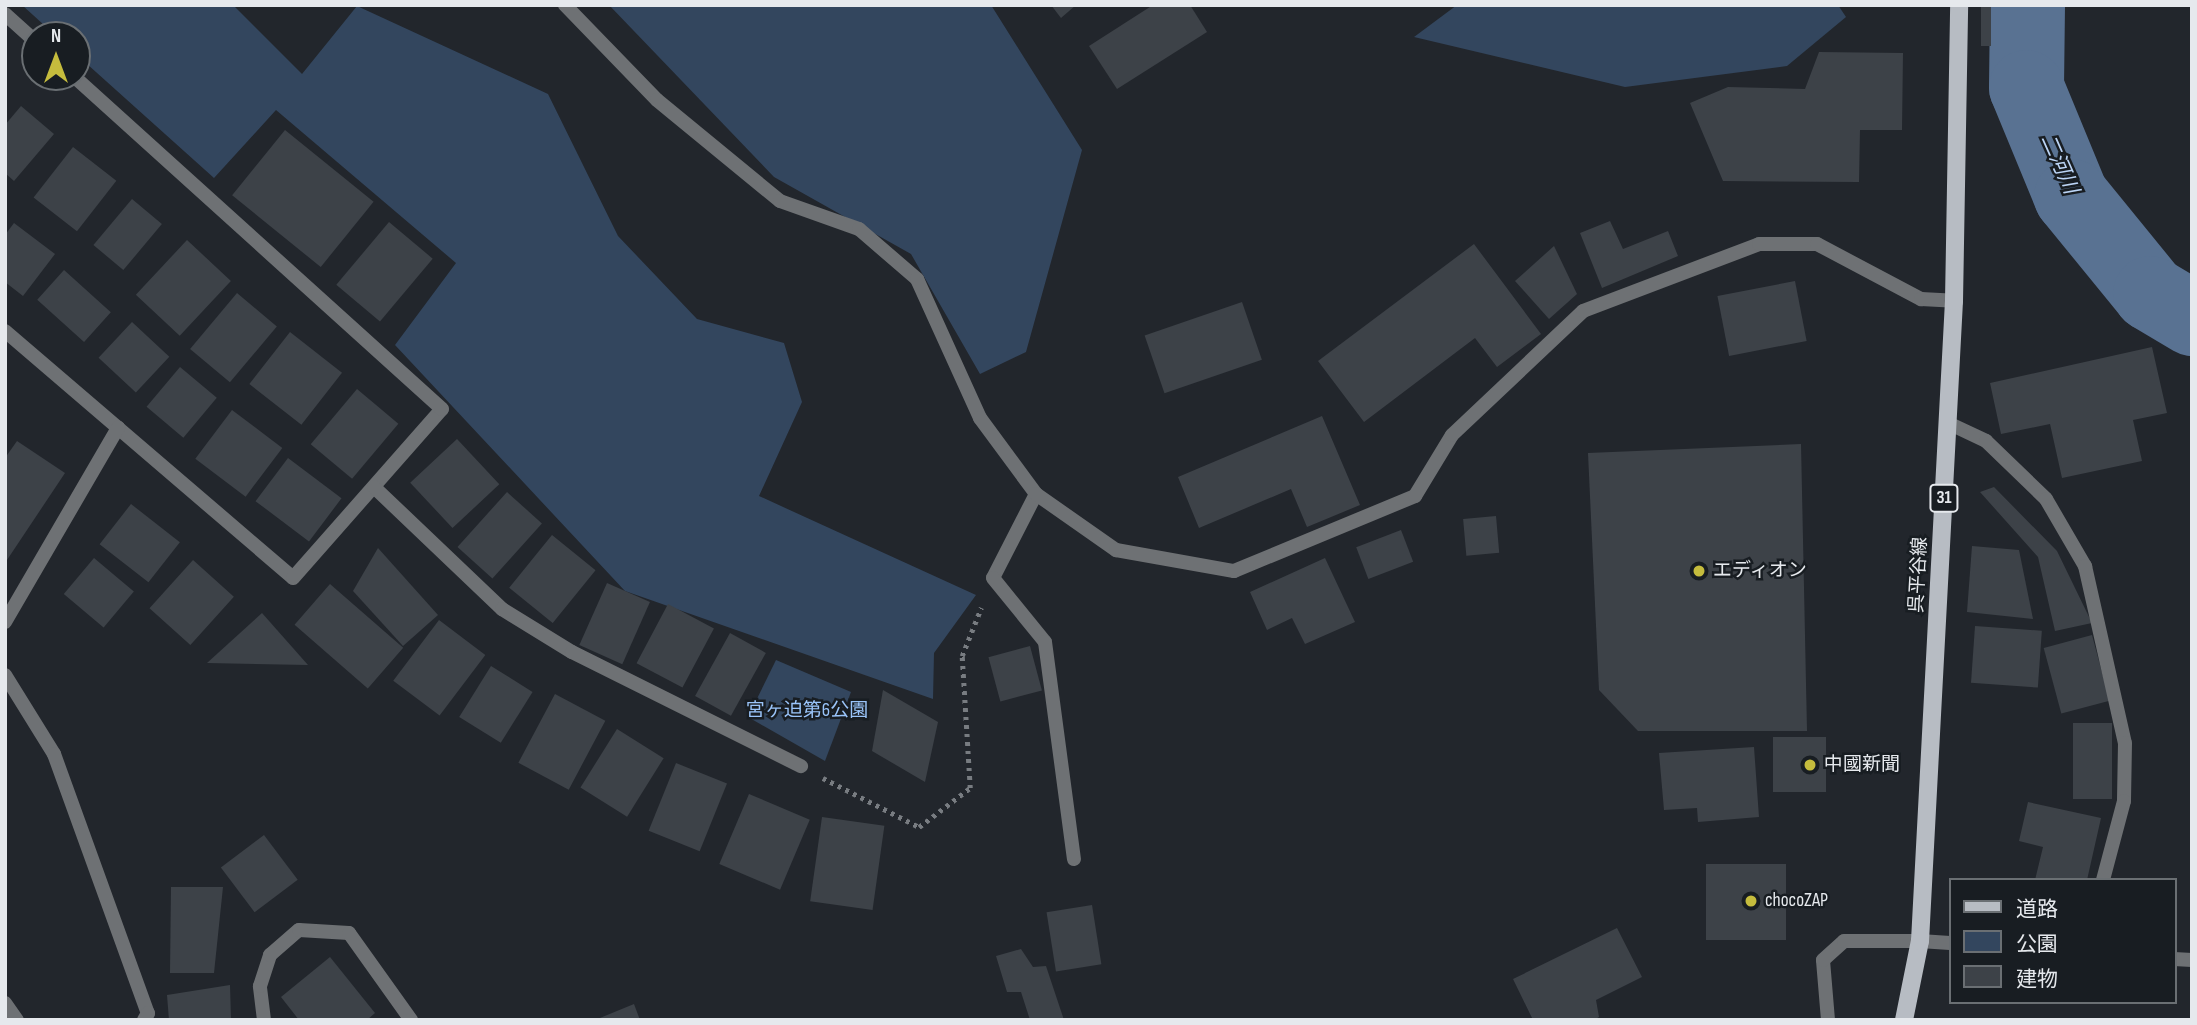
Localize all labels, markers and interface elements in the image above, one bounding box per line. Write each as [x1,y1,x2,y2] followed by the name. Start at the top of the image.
[21,21,91,91] north arrow
[51,25,61,48] text: N
[2035,130,2083,198] water label: 二河川
[1928,484,1960,512] road number: 31
[1906,536,1932,614] street label: 呉平谷線
[1713,560,1808,582] place label: エディオン
[1691,563,1707,579] marker: エディオン
[746,700,868,722] park label: 宮ヶ迫第6公園
[1824,754,1900,776] place label: 中國新聞
[1802,757,1818,773] marker: 中國新聞
[1948,878,2176,1004] legend
[1765,890,1828,912] place label: chocoZAP
[1743,893,1759,909] marker: chocoZAP
[2016,897,2058,922] text: 道路
[2016,932,2058,957] text: 公園
[2016,967,2058,992] text: 建物

